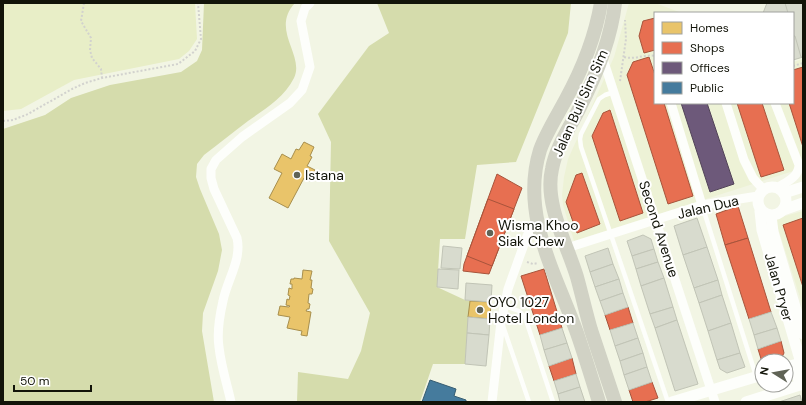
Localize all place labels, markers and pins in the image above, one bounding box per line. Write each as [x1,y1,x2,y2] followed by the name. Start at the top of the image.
[305,166,344,184] place label: Istana
[292,170,302,180] marker: Istana
[498,216,579,250] place label: Wisma Khoo Siak Chew
[485,228,495,238] marker: Wisma Khoo Siak Chew
[488,293,574,327] place label: OYO 1027 Hotel London
[475,305,485,315] marker: OYO 1027 Hotel London

